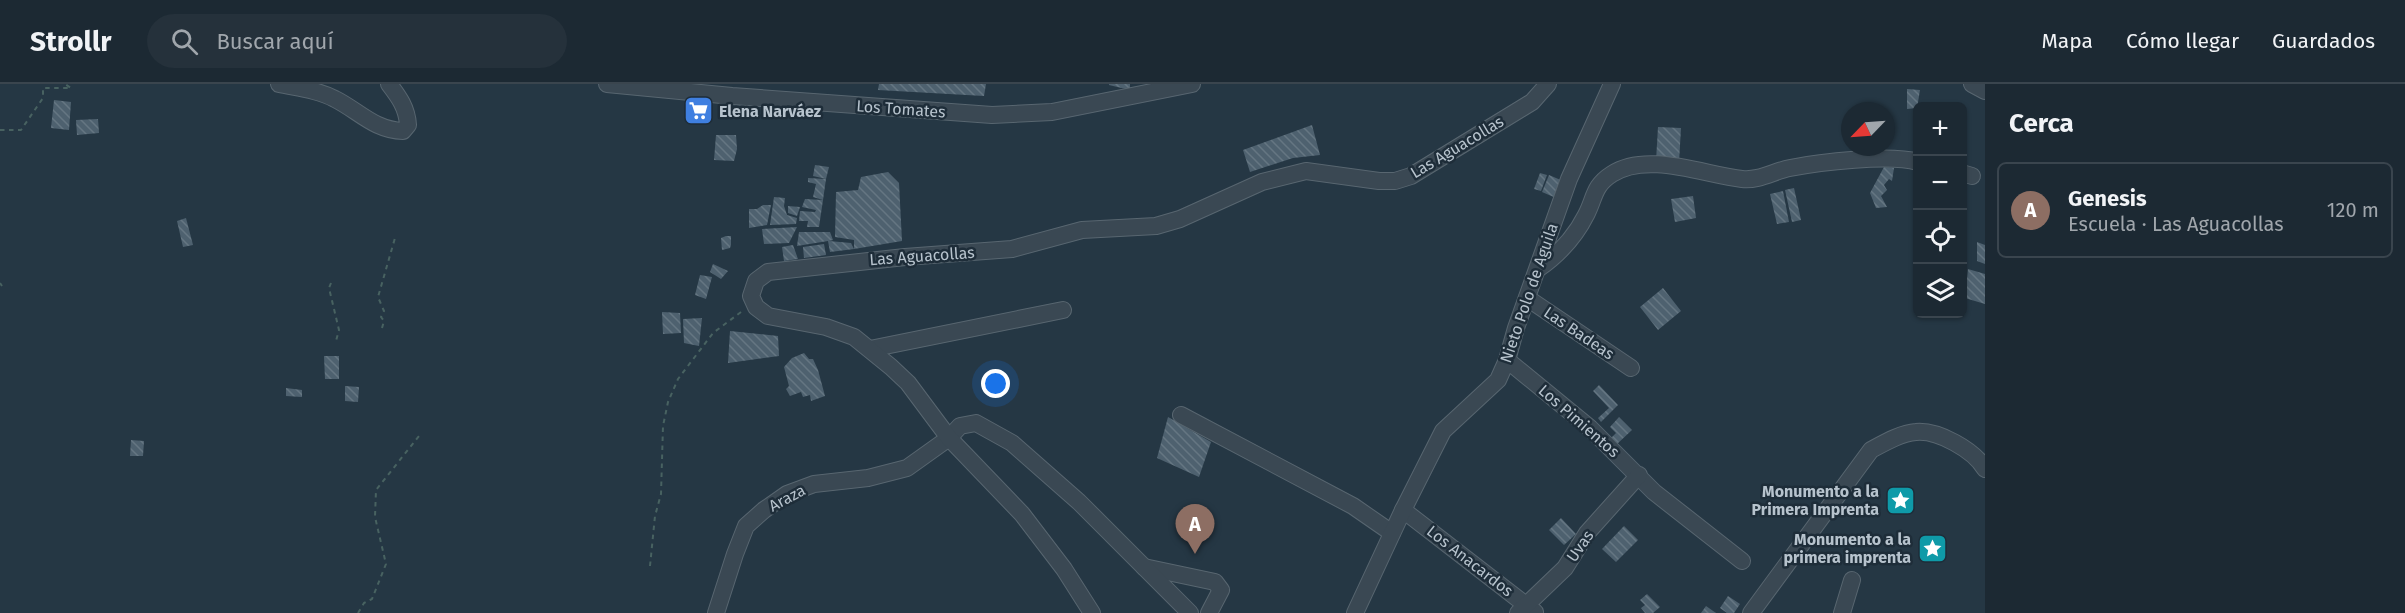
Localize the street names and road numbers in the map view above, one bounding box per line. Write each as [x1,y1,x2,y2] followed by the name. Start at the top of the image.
[856,96,946,122] street label: Los Tomates
[1407,112,1507,182] street label: Las Aguacollas
[1496,221,1562,365] street label: Nieto Polo de Aguila
[869,243,975,269] street label: Las Aguacollas
[1540,303,1618,363] street label: Las Badeas
[1535,381,1623,461] street label: Los Pimientos
[765,480,809,516] street label: Araza
[1423,521,1517,601] street label: Los Anacardos
[1562,527,1598,565] street label: Uvas

